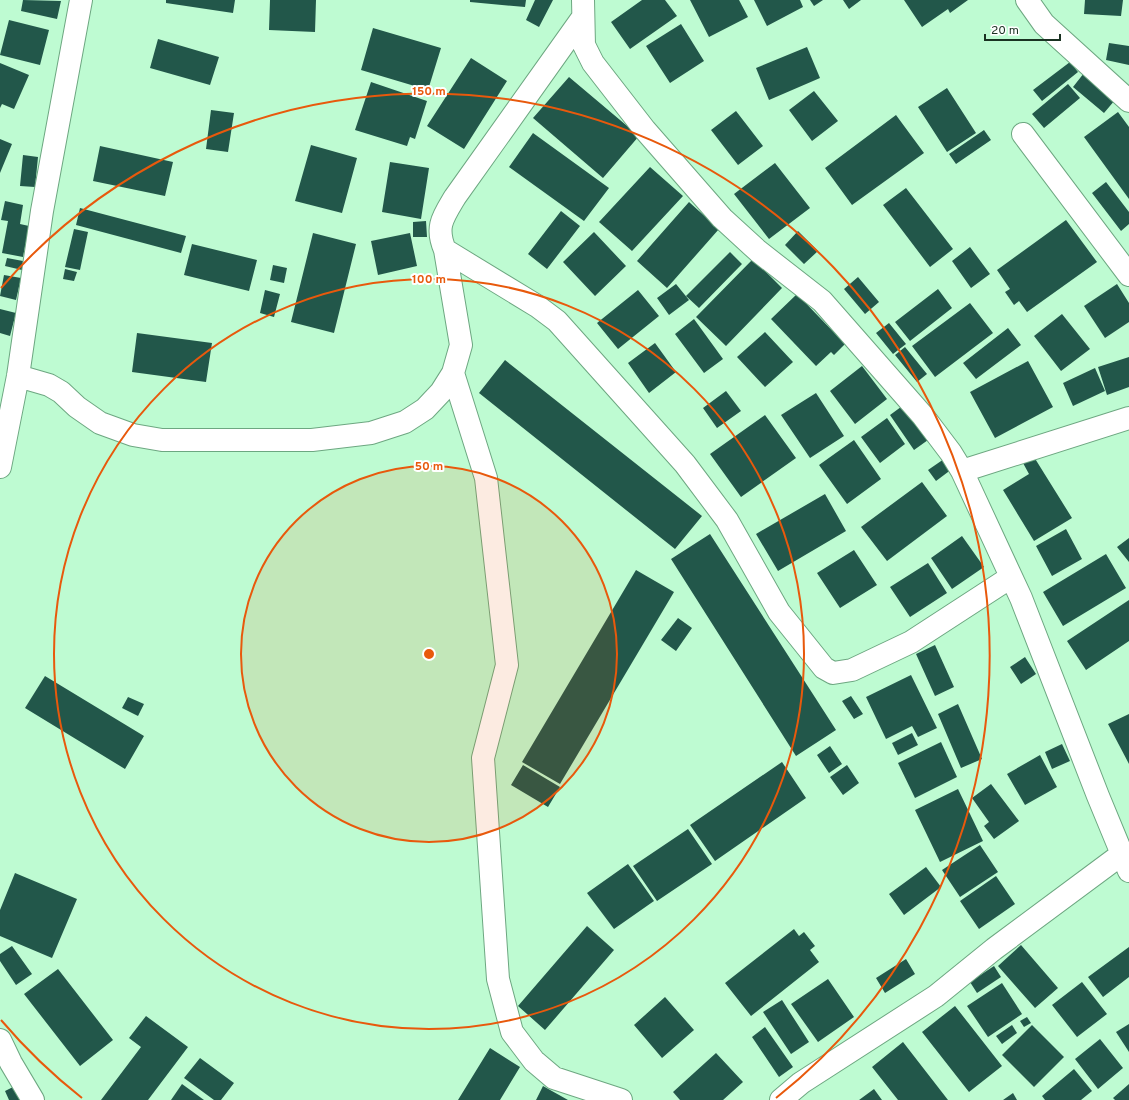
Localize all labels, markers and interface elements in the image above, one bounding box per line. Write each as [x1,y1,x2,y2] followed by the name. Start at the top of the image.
[985,16,1060,42] scale bar
[991,23,1019,39] text: 20 m
[412,84,446,100] text: 150 m
[412,272,446,288] text: 100 m
[415,459,443,475] text: 50 m
[422,647,436,661] centre of rings

